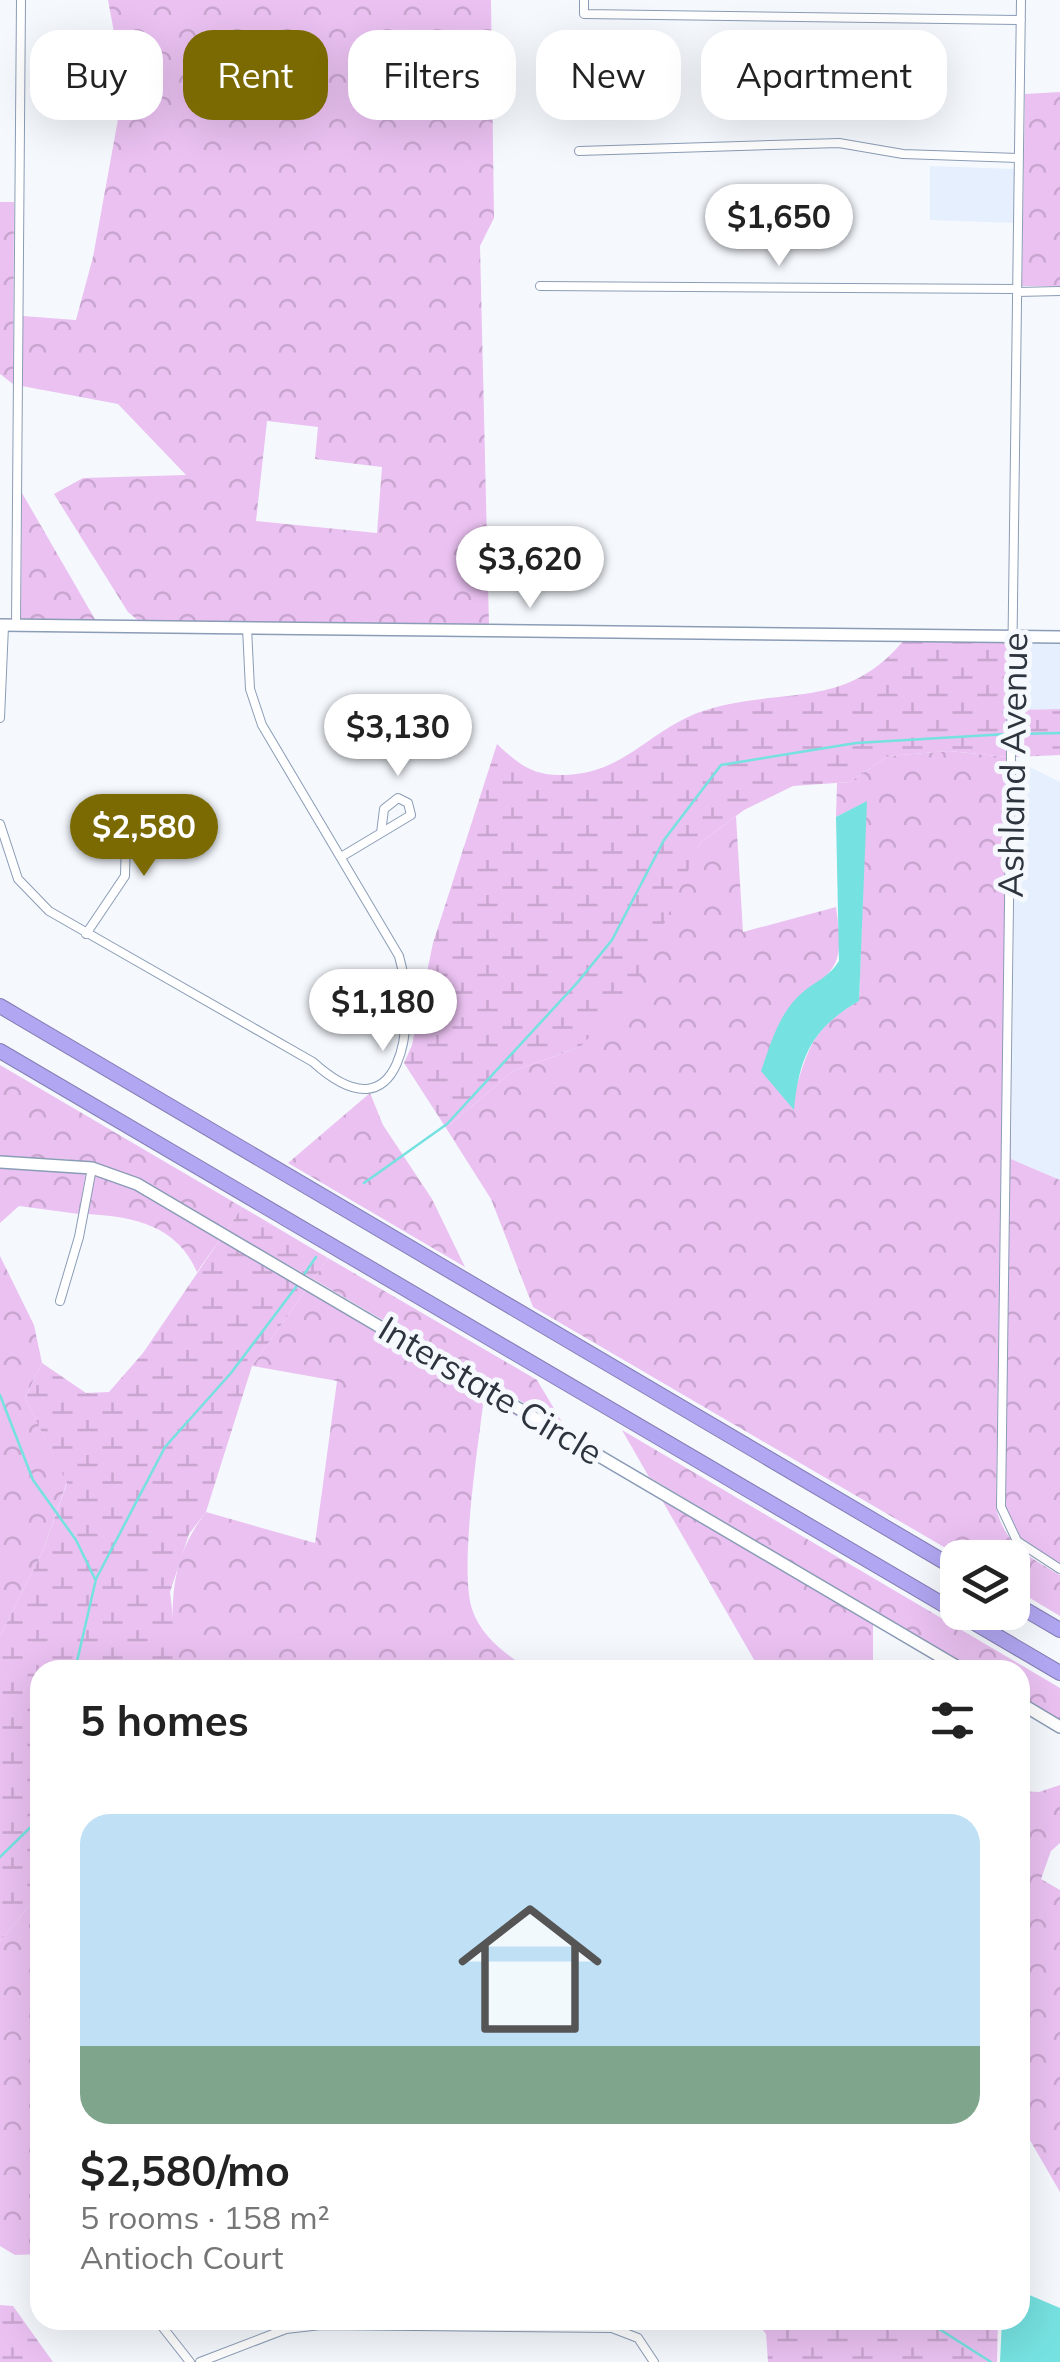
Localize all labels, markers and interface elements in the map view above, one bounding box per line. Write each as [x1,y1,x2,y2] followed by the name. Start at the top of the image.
[30,30,163,120] chip: Buy
[183,30,328,120] chip: Rent
[348,30,516,120] chip: Filters
[536,30,681,120] chip: New
[701,30,947,120] chip: Apartment
[698,184,860,269] pin: $1,650
[727,196,831,236] text: $1,650
[449,526,611,611] pin: $3,620
[478,538,582,578] text: $3,620
[988,632,1036,898] street label: Ashland Avenue
[317,694,479,779] pin: $3,130
[346,706,450,746] text: $3,130
[63,794,225,879] pin: $2,580
[92,806,196,846] text: $2,580
[302,969,464,1054] pin: $1,180
[331,981,435,1021] text: $1,180
[371,1306,611,1474] street label: Interstate Circle
[940,1540,1030,1630] map controls
[940,1540,1030,1630] button: layers
[925,1693,980,1748] icon: filters
[80,1694,249,1747] text: 5 homes
[440,1879,620,2059] icon: home
[80,2144,290,2197] text: $2,580/mo
[80,2197,330,2237] text: 5 rooms · 158 m²
[80,2237,283,2277] text: Antioch Court

